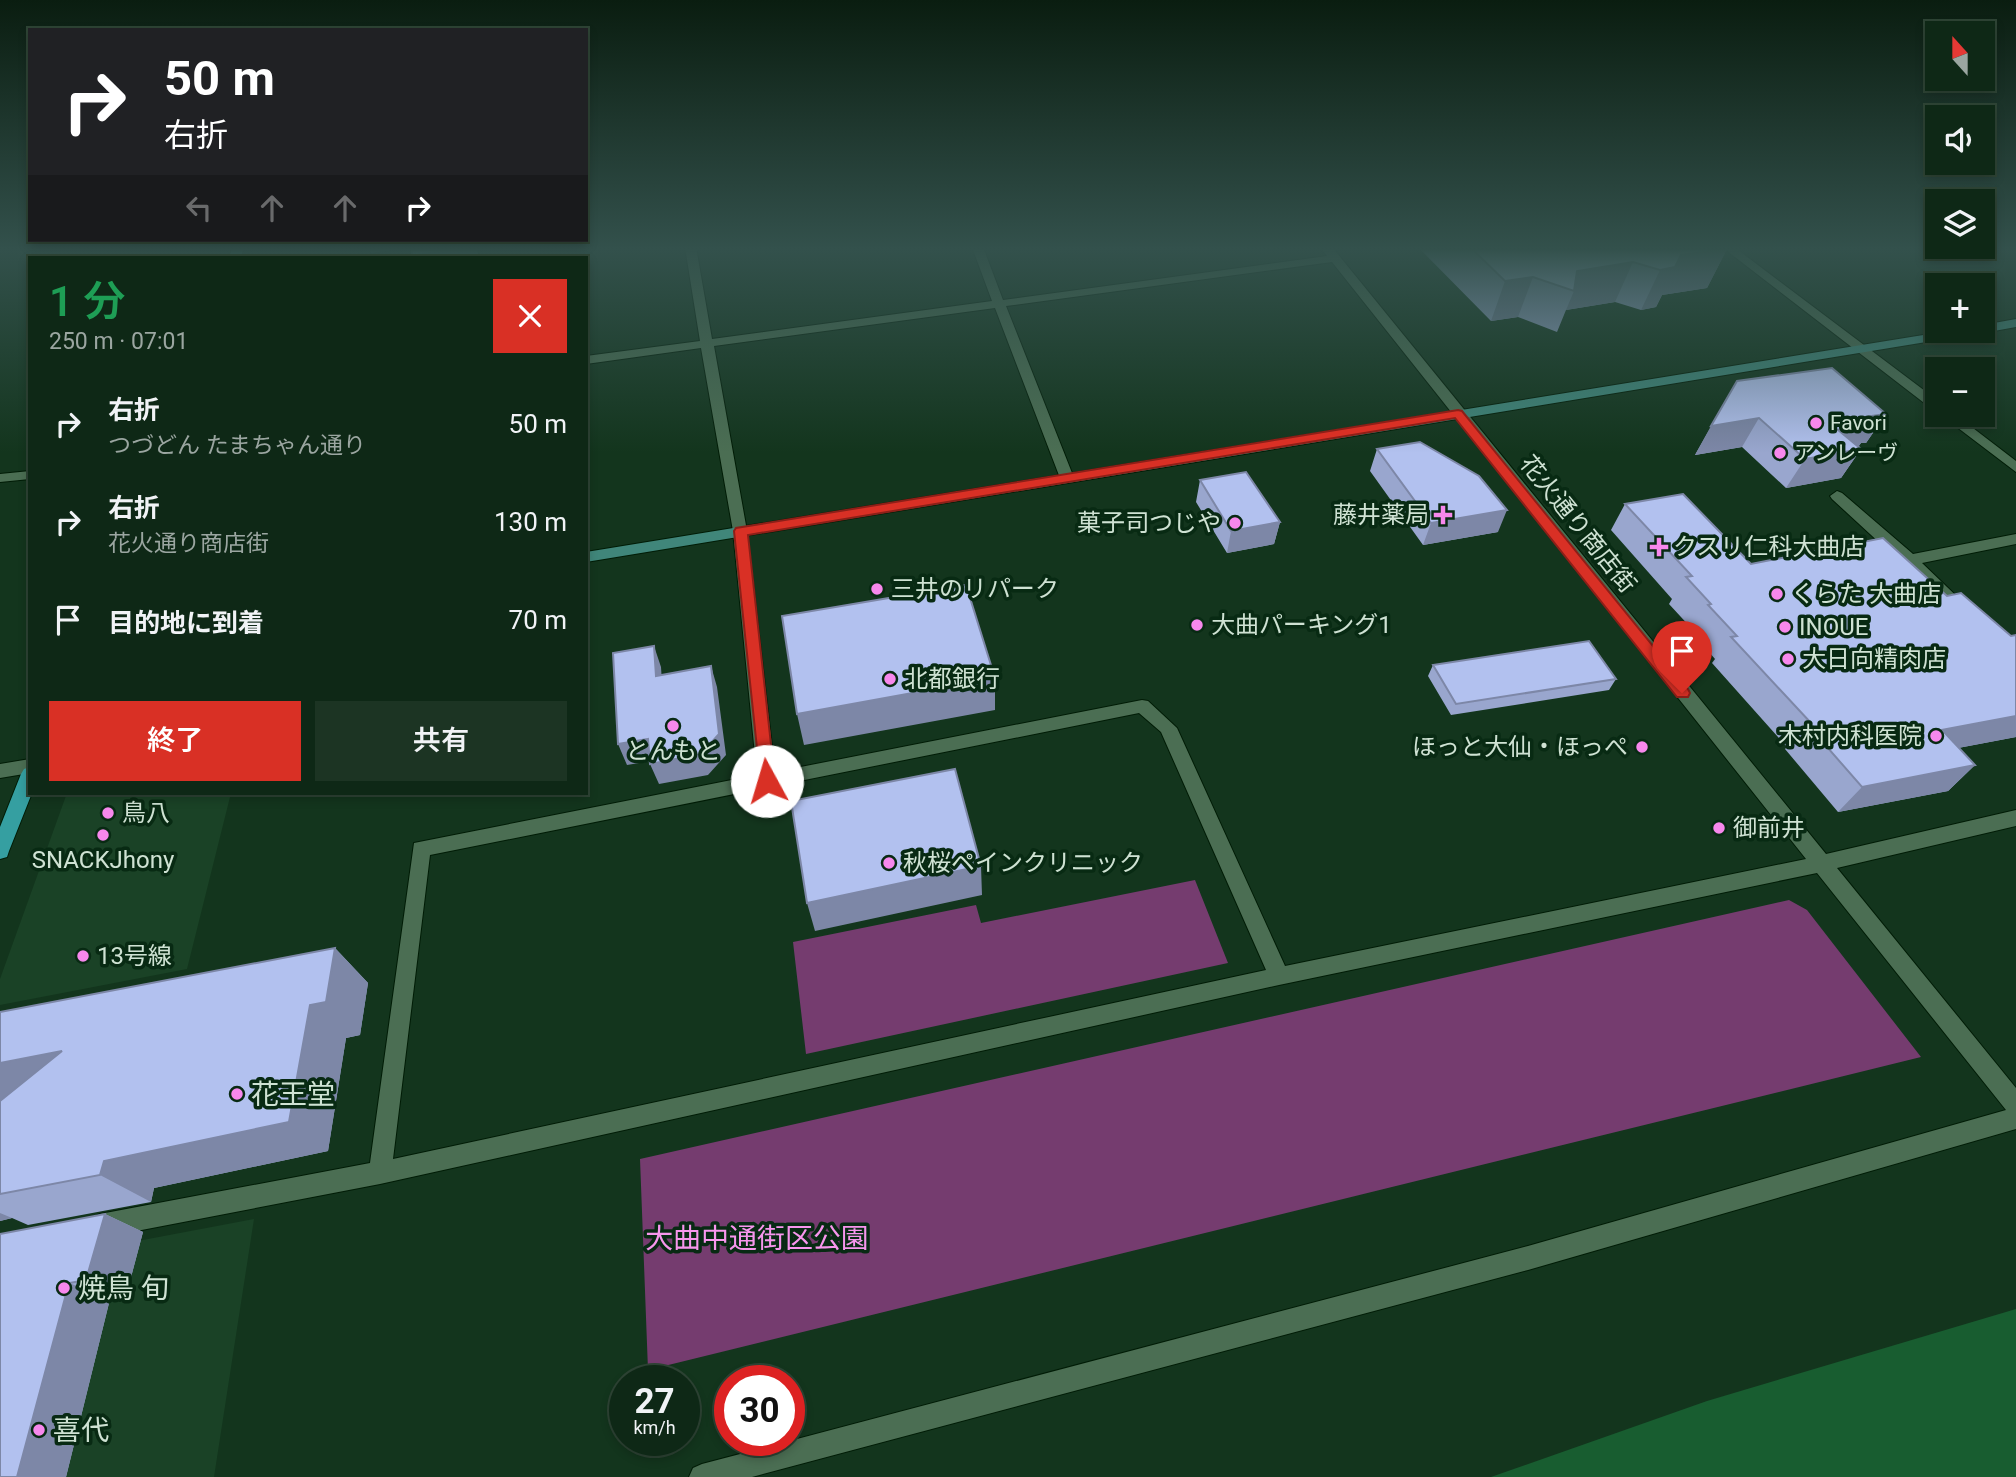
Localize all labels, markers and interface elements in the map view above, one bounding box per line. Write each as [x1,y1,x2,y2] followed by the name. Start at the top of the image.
[1925,21,1995,91] north arrow
[1925,21,1995,427] map controls
[164,50,275,107] text: 50 m
[49,56,140,147] icon: right
[1925,105,1995,175] button: sound
[164,116,228,154] text: 右折
[180,189,218,227] icon: left
[253,189,291,227] icon: ahead
[326,189,364,227] icon: ahead
[399,189,437,227] icon: right
[1925,189,1995,259] button: layers
[1925,273,1995,343] button: +
[49,277,125,326] text: 1 分
[493,279,567,353] button: close
[49,328,188,355] text: 250 m · 07:01
[1925,357,1995,427] button: −
[108,395,160,425] text: 右折
[49,405,87,443] icon: right
[509,409,567,439] text: 50 m
[1830,411,1887,435] place label: Favori
[1808,415,1824,431] marker: Favori
[108,432,366,459] text: つづどん たまちゃん通り
[1794,441,1898,465] place label: アンレーヴ
[1772,445,1788,461] marker: アンレーヴ
[1514,450,1642,598] street label: 花火通り商店街
[108,493,160,523] text: 右折
[1333,501,1429,529] place label: 藤井薬局
[49,503,87,541] icon: right
[494,507,567,537] text: 130 m
[1435,507,1451,523] marker: 藤井薬局
[1077,509,1221,537] place label: 菓子司つじや
[1227,515,1243,531] marker: 菓子司つじや
[108,530,269,557] text: 花火通り商店街
[1673,533,1864,561] place label: クスリ仁科大曲店
[1651,539,1667,555] marker: クスリ仁科大曲店
[891,575,1059,603] place label: 三井のリパーク
[1791,580,1941,608] place label: くらた 大曲店
[869,581,885,597] marker: 三井のリパーク
[1769,586,1785,602] marker: くらた 大曲店
[49,601,87,639] icon: arrive
[509,605,567,635] text: 70 m
[108,608,264,638] text: 目的地に到着
[1211,611,1392,639] place label: 大曲パーキング1
[1799,613,1868,641] place label: INOUE
[1189,617,1205,633] marker: 大曲パーキング1
[1777,619,1793,635] marker: INOUE
[1652,621,1712,693] pin
[1663,632,1701,670] icon: arrive
[1802,645,1946,673] place label: 大日向精肉店
[1780,651,1796,667] marker: 大日向精肉店
[904,665,1000,693] place label: 北都銀行
[882,671,898,687] marker: 北都銀行
[49,701,301,781] button: 終了
[315,701,567,781] button: 共有
[665,718,681,734] marker: とんもと
[1778,722,1922,750] place label: 木村内科医院
[1928,728,1944,744] marker: 木村内科医院
[1412,733,1628,761] place label: ほっと大仙・ほっぺ
[625,737,721,765] place label: とんもと
[1634,739,1650,755] marker: ほっと大仙・ほっぺ
[730,744,804,818] position arrow
[122,799,170,827] place label: 鳥八
[100,805,116,821] marker: 鳥八
[1733,814,1805,842] place label: 御前井
[1711,820,1727,836] marker: 御前井
[95,827,111,843] marker: SNACKJhony
[32,846,175,874] place label: SNACKJhony
[903,849,1143,877] place label: 秋桜ペインクリニック
[881,855,897,871] marker: 秋桜ペインクリニック
[97,942,172,970] place label: 13号線
[75,948,91,964] marker: 13号線
[251,1078,335,1111] place label: 花王堂
[229,1086,245,1102] marker: 花王堂
[645,1222,869,1255] park label: 大曲中通街区公園
[78,1272,169,1305] place label: 焼鳥 旬
[56,1280,72,1296] marker: 焼鳥 旬
[714,1365,805,1456] speed limit sign: 30
[634,1381,675,1422] text: 27
[53,1414,109,1447] place label: 喜代
[633,1417,676,1438] text: km/h
[31,1422,47,1438] marker: 喜代

